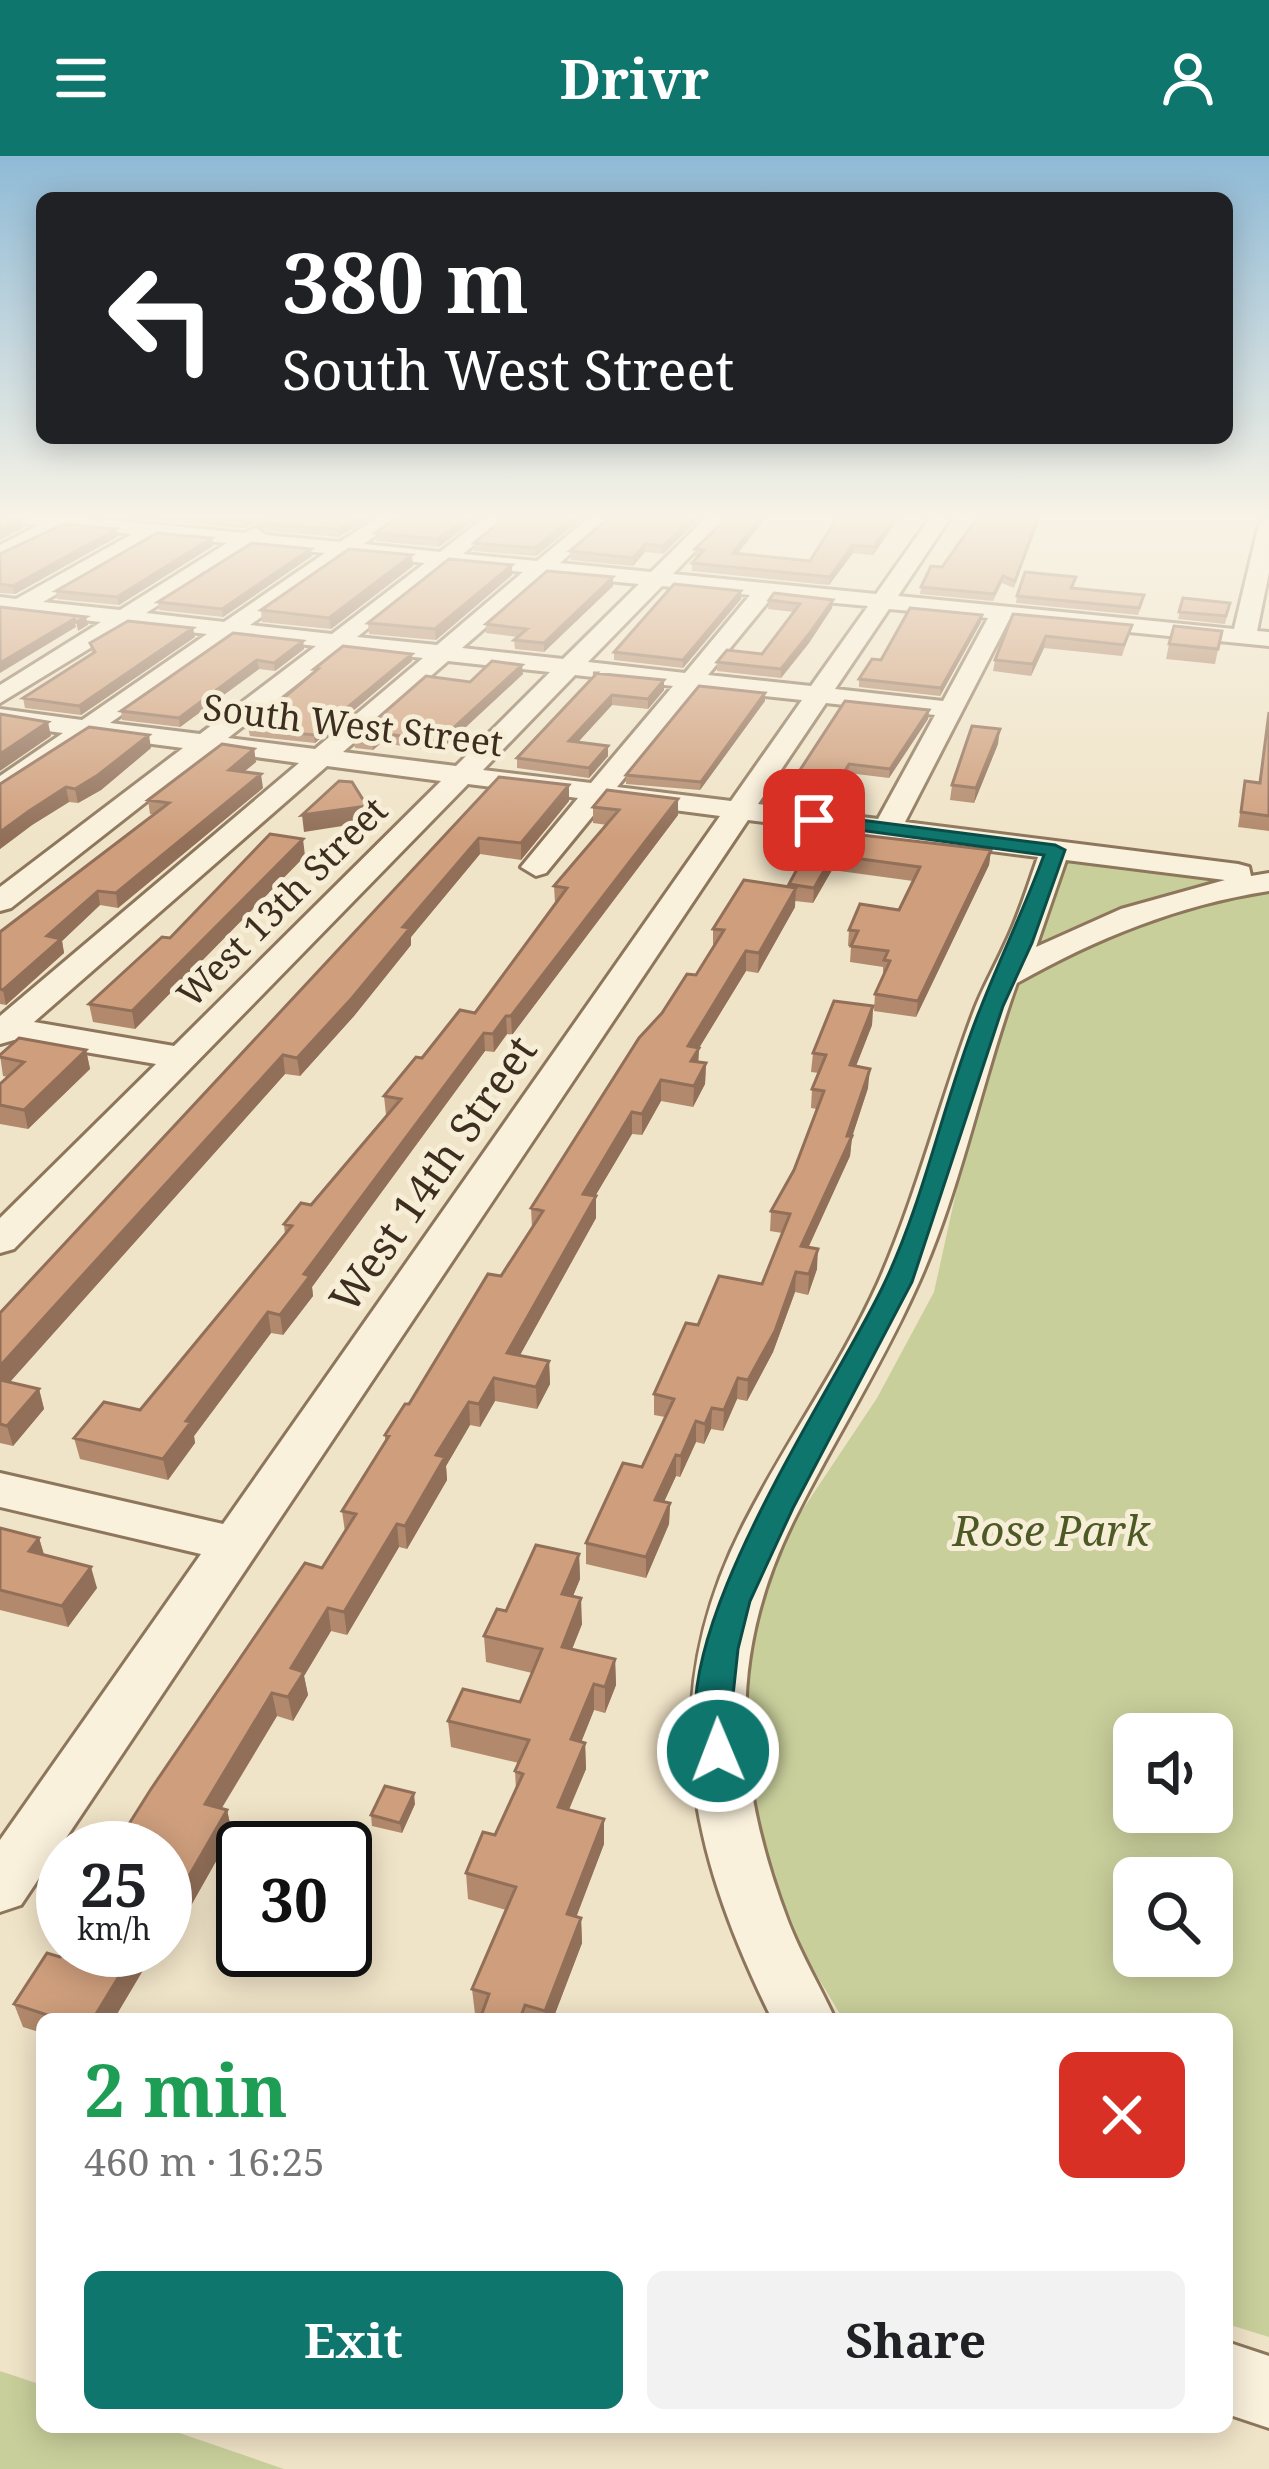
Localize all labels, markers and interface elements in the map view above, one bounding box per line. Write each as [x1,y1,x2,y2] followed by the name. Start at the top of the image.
[560,41,709,115] text: Drivr
[48,45,114,111] icon: menu
[1155,45,1221,111] icon: person
[282,223,529,338] text: 380 m
[84,240,240,396] icon: left
[282,332,734,406] text: South West Street
[200,682,506,767] street label: South West Street
[763,769,865,871] pin
[166,786,397,1017] street label: West 13th Street
[781,787,847,853] icon: arrive
[315,1024,548,1323] street label: West 14th Street
[951,1501,1152,1558] park label: Rose Park
[655,1688,781,1814] position arrow
[1113,1713,1233,1977] map controls
[1113,1713,1233,1833] button: sound
[216,1821,372,1977] speed limit sign: 30
[80,1843,148,1925] text: 25
[1113,1857,1233,1977] button: search
[77,1908,151,1949] text: km/h
[84,2040,288,2138] text: 2 min
[1059,2052,1185,2178] button: close
[84,2134,325,2187] text: 460 m · 16:25
[84,2271,623,2409] button: Exit
[647,2271,1185,2409] button: Share

